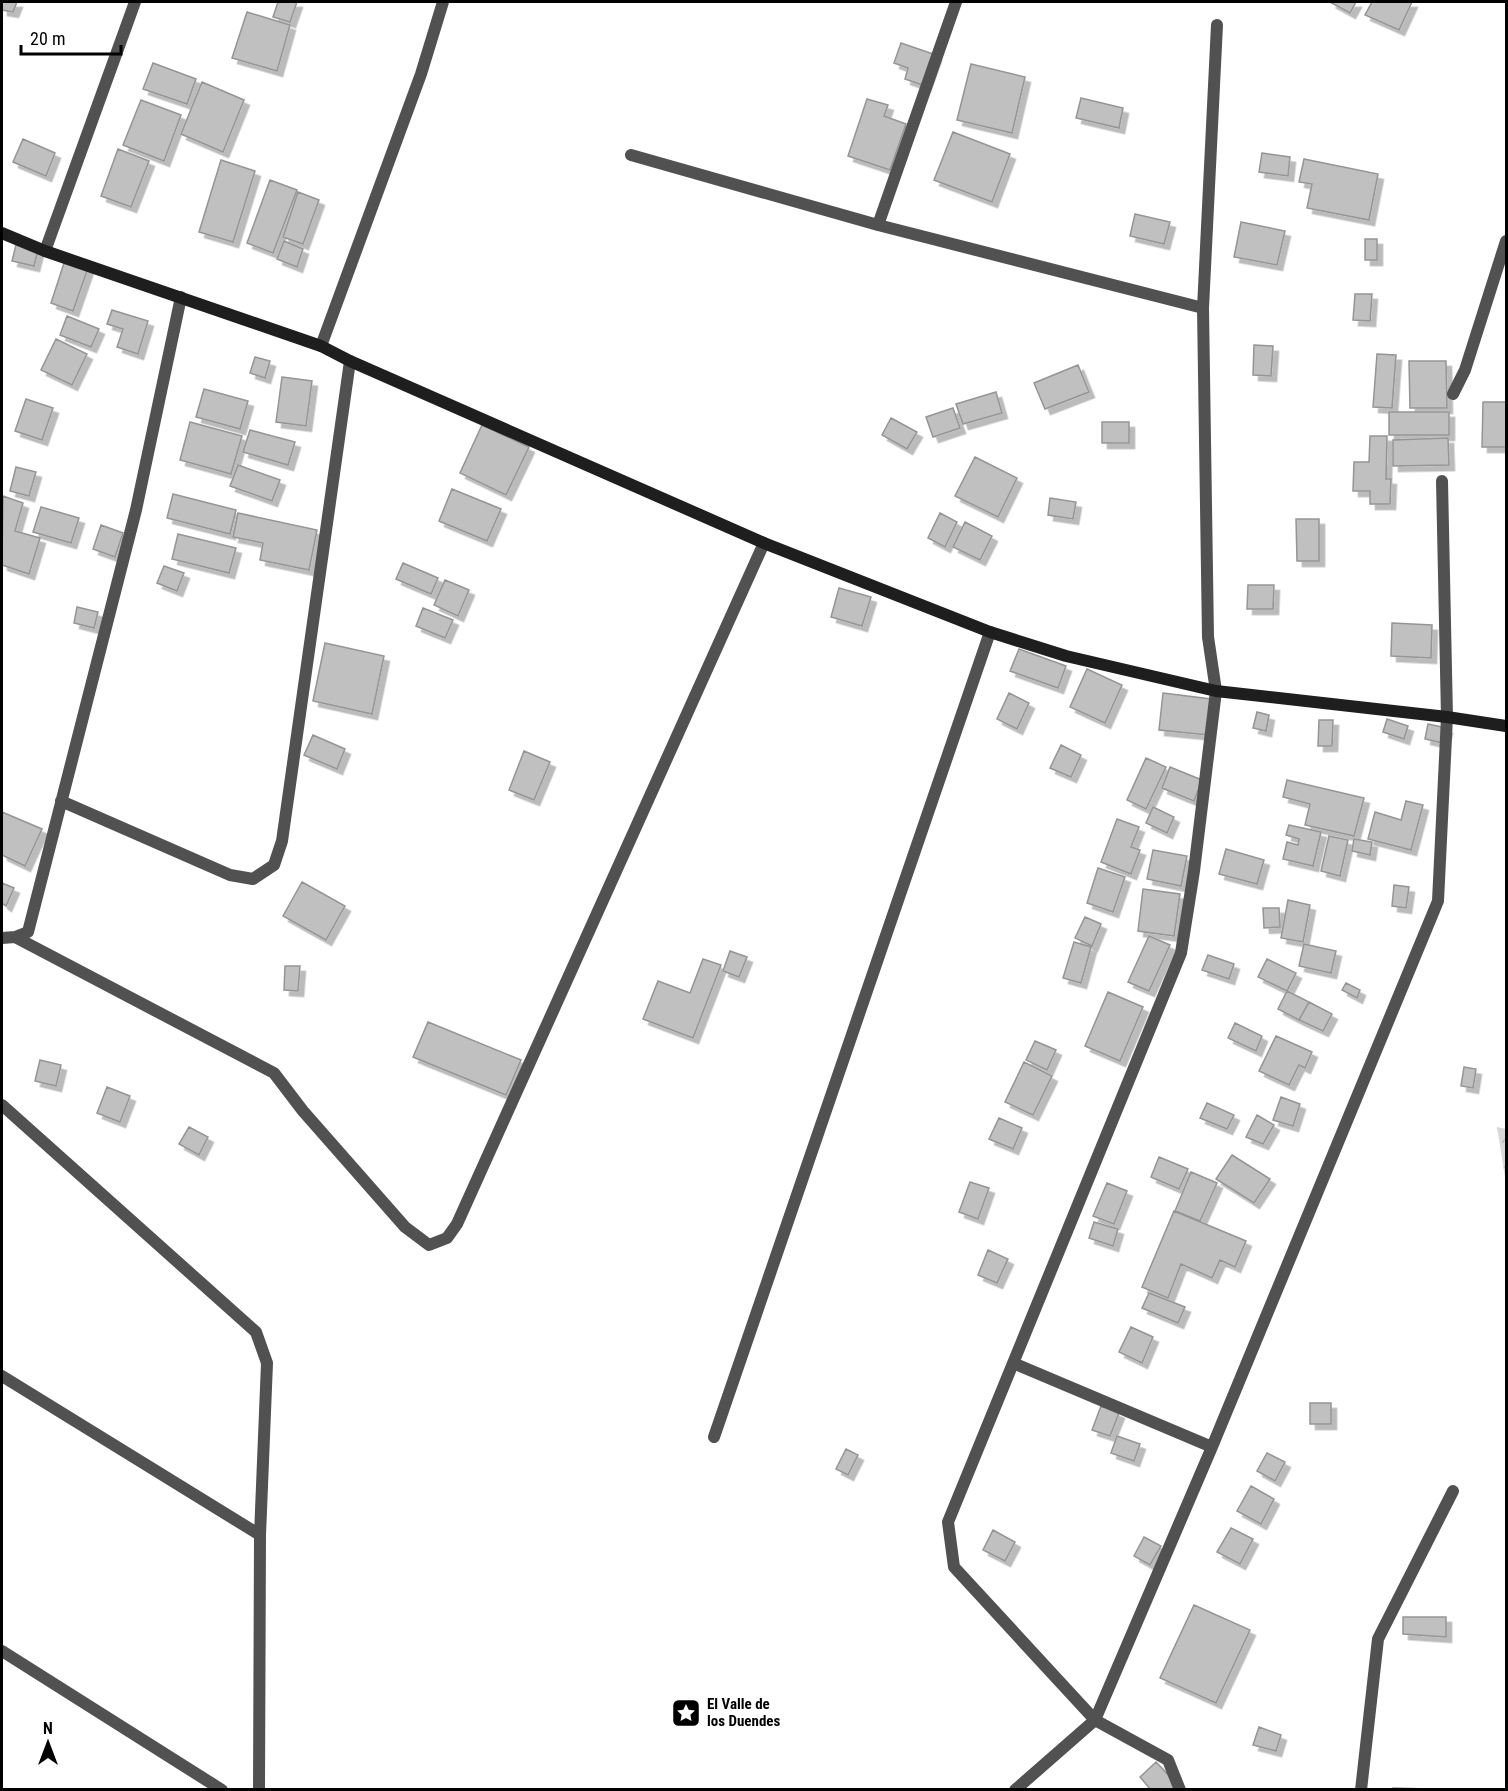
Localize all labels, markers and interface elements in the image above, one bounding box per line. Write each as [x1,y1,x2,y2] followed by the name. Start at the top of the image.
[21,18,122,56] scale bar
[30,28,65,49] text: 20 m
[707,1695,781,1730] place label: El Valle de los Duendes
[670,1697,702,1729] place icon: El Valle de los Duendes
[18,1713,78,1773] north arrow
[43,1719,53,1738] text: N

